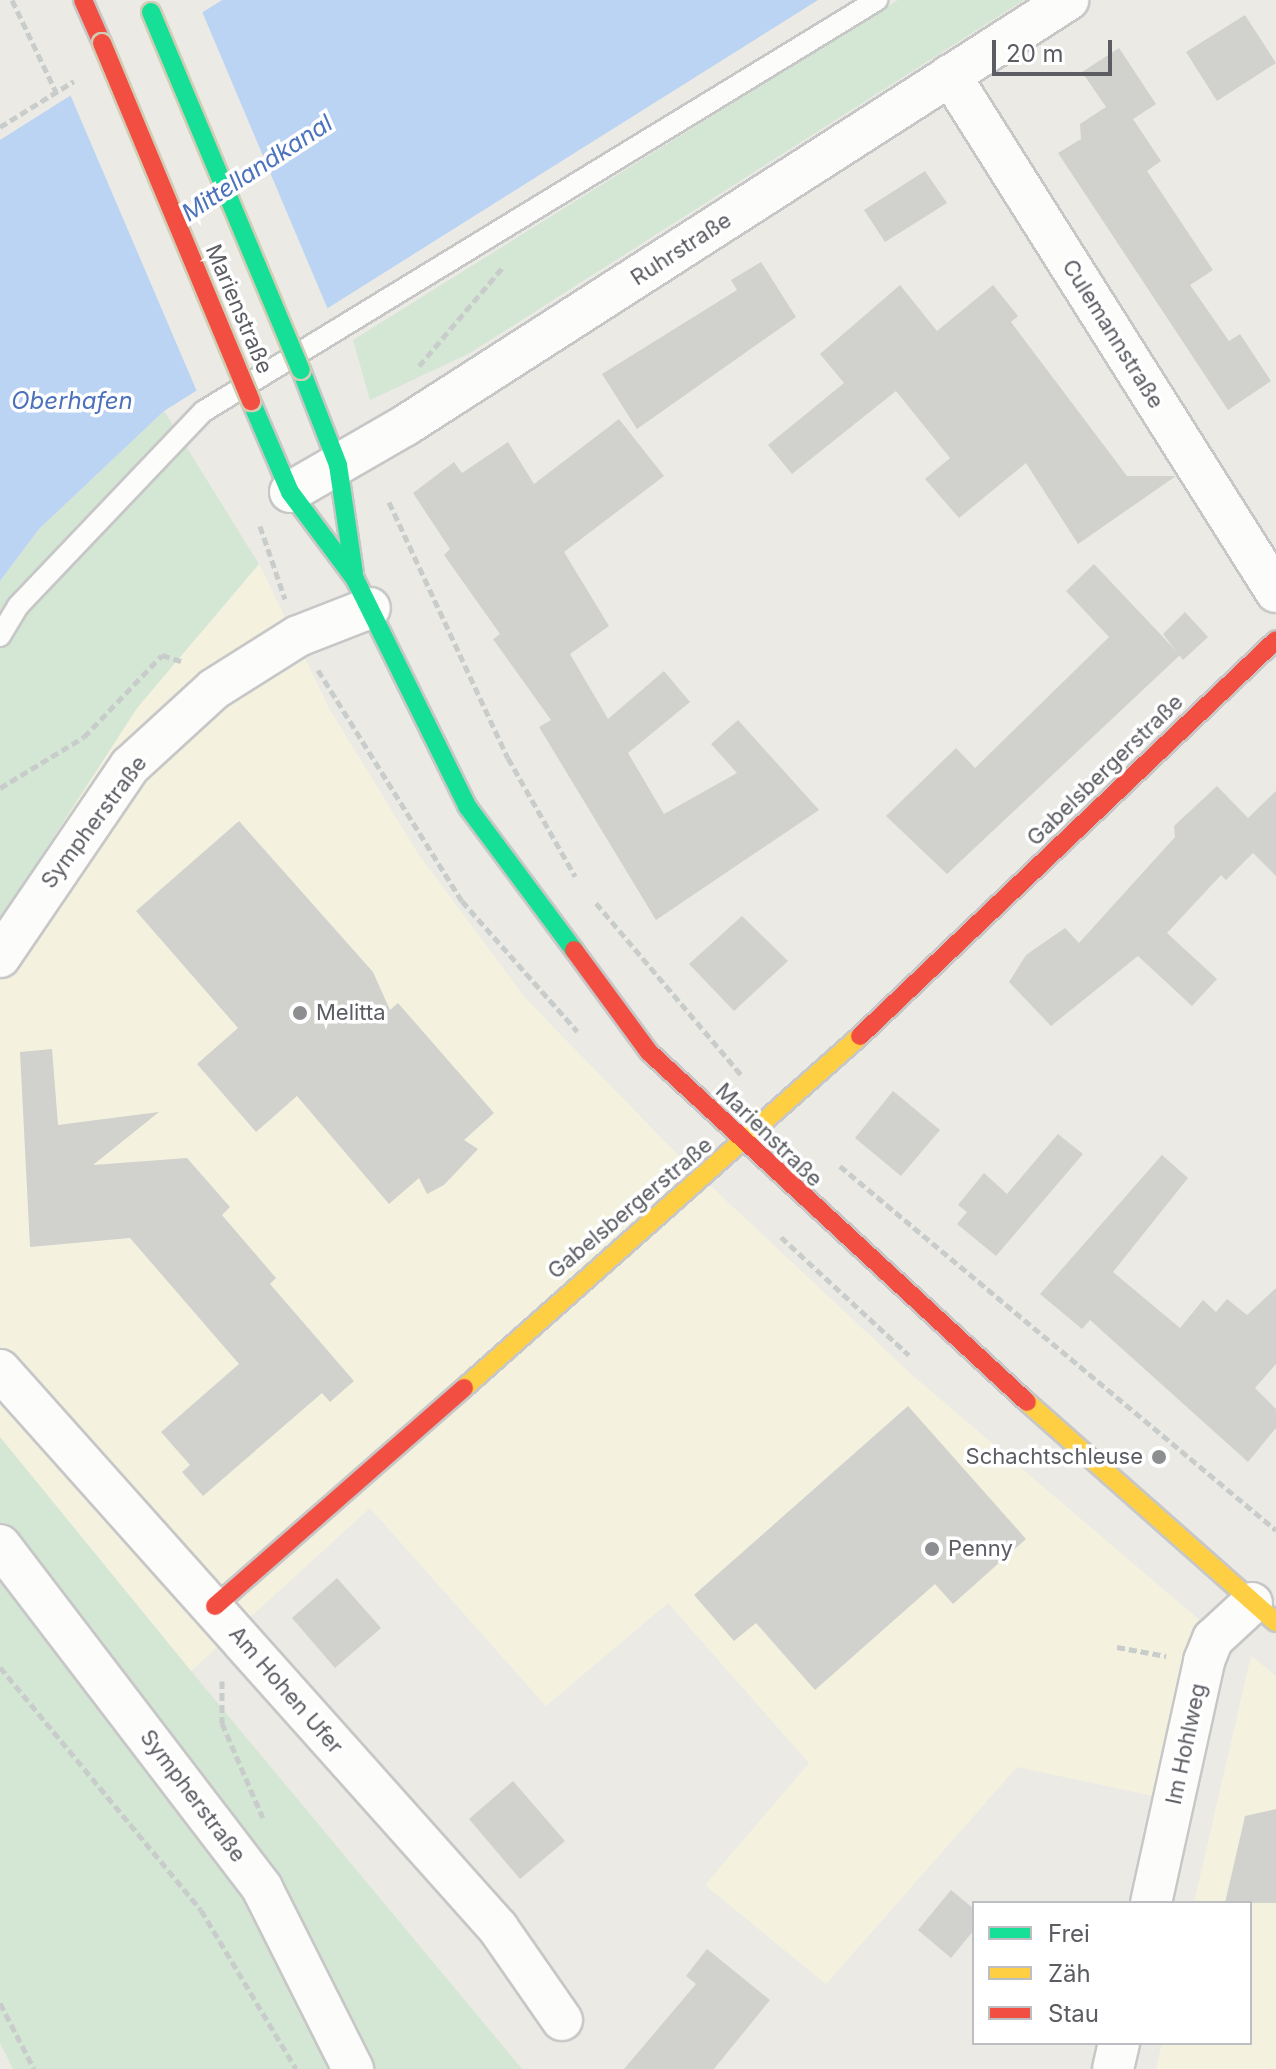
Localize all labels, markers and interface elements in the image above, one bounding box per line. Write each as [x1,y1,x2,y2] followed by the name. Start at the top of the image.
[996,24,1116,74] scale bar
[1006,39,1064,68] text: 20 m
[176,109,338,227] water label: Mittellandkanal
[626,207,736,291] street label: Ruhrstraße
[200,240,278,378] street label: Marienstraße
[1057,255,1169,413] street label: Culemannstraße
[11,387,133,415] water label: Oberhafen
[1022,689,1188,851] street label: Gabelsbergerstraße
[36,750,152,894] street label: Sympherstraße
[316,1000,386,1026] place label: Melitta
[291,1004,309,1022] marker: Melitta
[710,1078,828,1192] street label: Marienstraße
[542,1131,718,1285] street label: Gabelsbergerstraße
[966,1444,1143,1470] place label: Schachtschleuse
[1150,1448,1168,1466] marker: Schachtschleuse
[948,1536,1013,1562] place label: Penny
[923,1540,941,1558] marker: Penny
[223,1621,349,1759] street label: Am Hohen Ufer
[1160,1681,1212,1807] street label: Im Hohlweg
[135,1724,251,1868] street label: Sympherstraße
[972,1901,1252,2045] legend
[1048,1919,1090,1948] text: Frei
[1048,1959,1091,1988] text: Zäh
[1048,1999,1099,2028] text: Stau

